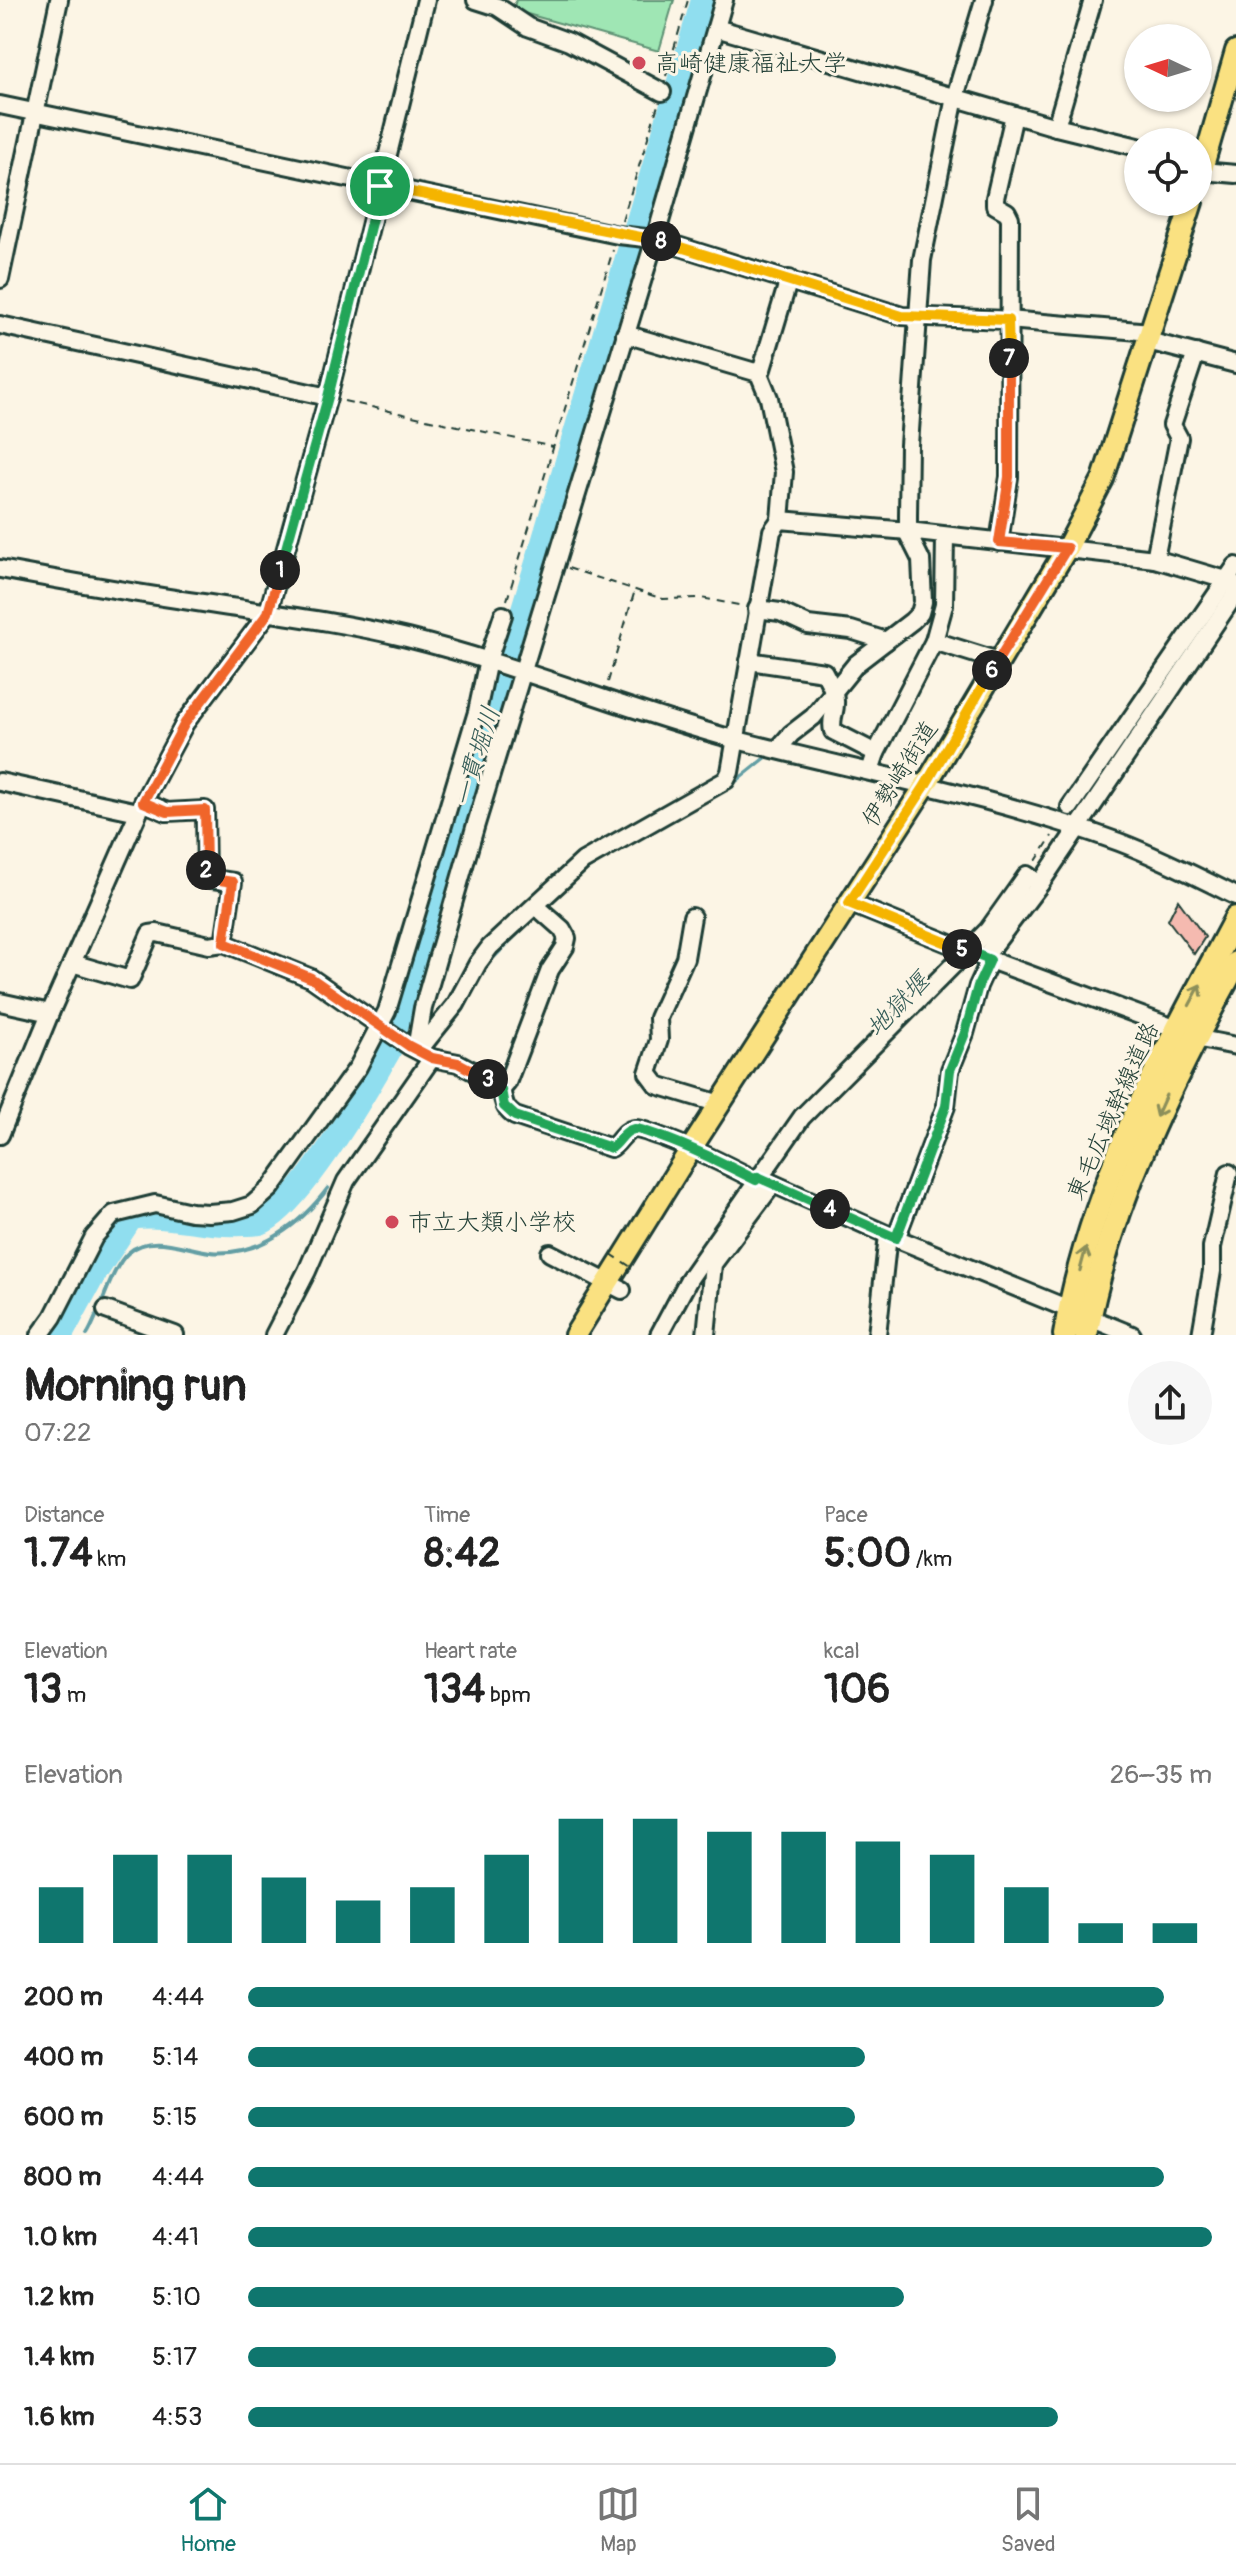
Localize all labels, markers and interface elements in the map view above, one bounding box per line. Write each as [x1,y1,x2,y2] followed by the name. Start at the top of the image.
[1124,24,1212,112] north arrow
[1124,24,1212,216] map controls
[655,49,847,78] place label: 高崎健康福祉大学
[630,54,648,72] marker: 高崎健康福祉大学
[1124,128,1212,216] button: locate
[346,152,414,220] pin
[358,164,402,208] icon: arrive
[641,221,681,261] pin: 8
[655,227,667,255] text: 8
[989,338,1029,378] pin: 7
[1003,344,1015,372] text: 7
[260,550,300,590] pin: 1
[276,556,284,584] text: 1
[972,650,1012,690] pin: 6
[986,656,998,684] text: 6
[446,703,508,811] water label: 一貫堀川
[856,715,944,833] street label: 伊勢崎街道
[186,850,226,890] pin: 2
[200,856,212,884] text: 2
[942,929,982,969] pin: 5
[956,935,968,963] text: 5
[859,964,939,1044] water label: 地獄堰
[1188,983,1203,1007] one-way arrow
[1061,1017,1165,1205] street label: 東毛広域幹線道路
[468,1059,508,1099] pin: 3
[482,1065,494,1093] text: 3
[1153,1094,1168,1118] one-way arrow
[810,1189,850,1229] pin: 4
[824,1195,836,1223] text: 4
[408,1208,576,1237] place label: 市立大類小学校
[383,1213,401,1231] marker: 市立大類小学校
[1077,1247,1092,1273] one-way arrow
[24,1359,247,1414] text: Morning run
[1128,1361,1212,1445] button: share
[24,1417,92,1449] text: 07:22
[24,1501,104,1529] text: Distance
[424,1501,470,1529] text: Time
[824,1501,868,1529] text: Pace
[24,1529,93,1578] text: 1.74
[424,1529,500,1578] text: 8:42
[824,1529,911,1578] text: 5:00
[93,1545,126,1573] text: km
[911,1545,952,1573] text: /km
[24,1637,108,1665] text: Elevation
[424,1637,517,1665] text: Heart rate
[824,1637,860,1665] text: kcal
[24,1665,62,1714] text: 13
[424,1665,485,1714] text: 134
[824,1665,890,1714] text: 106
[62,1681,86,1709] text: m
[485,1681,531,1709] text: bpm
[24,1759,123,1791] text: Elevation
[1110,1759,1212,1791] text: 26–35 m
[24,1981,103,2013] text: 200 m
[152,1981,204,2013] text: 4:44
[24,2041,103,2073] text: 400 m
[152,2041,198,2073] text: 5:14
[24,2101,103,2133] text: 600 m
[152,2101,197,2133] text: 5:15
[24,2161,101,2193] text: 800 m
[152,2161,204,2193] text: 4:44
[24,2221,97,2253] text: 1.0 km
[152,2221,199,2253] text: 4:41
[24,2281,94,2313] text: 1.2 km
[152,2281,201,2313] text: 5:10
[24,2341,95,2373] text: 1.4 km
[152,2341,197,2373] text: 5:17
[24,2401,95,2433] text: 1.6 km
[152,2401,203,2433] text: 4:53
[180,2482,236,2558] tab: Home
[596,2482,640,2558] tab: Map
[1001,2482,1056,2558] tab: Saved

